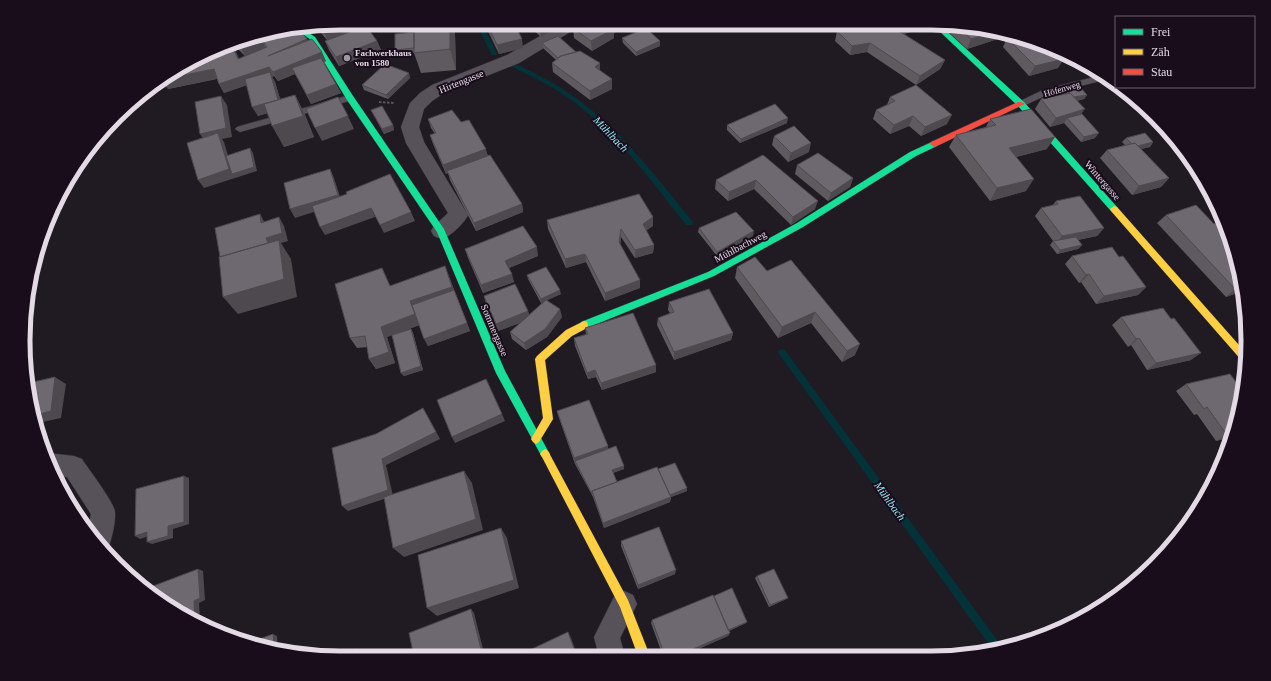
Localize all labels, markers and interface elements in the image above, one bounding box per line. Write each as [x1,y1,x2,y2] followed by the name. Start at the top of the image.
[1115,16,1255,88] legend
[1151,25,1171,39] text: Frei
[1151,45,1170,59] text: Zäh
[355,48,412,68] place label: Fachwerkhaus von 1580
[342,53,352,63] marker: Fachwerkhaus von 1580
[1151,65,1172,79] text: Stau
[437,67,486,95] street label: Hirtengasse
[1043,79,1082,99] street label: Höfenweg
[590,113,631,155] water label: Mühlbach
[1082,158,1123,203] street label: Wintergasse
[712,228,768,265] street label: Mühlbachweg
[479,303,511,358] street label: Sommergasse
[871,479,908,523] water label: Mühlbach

